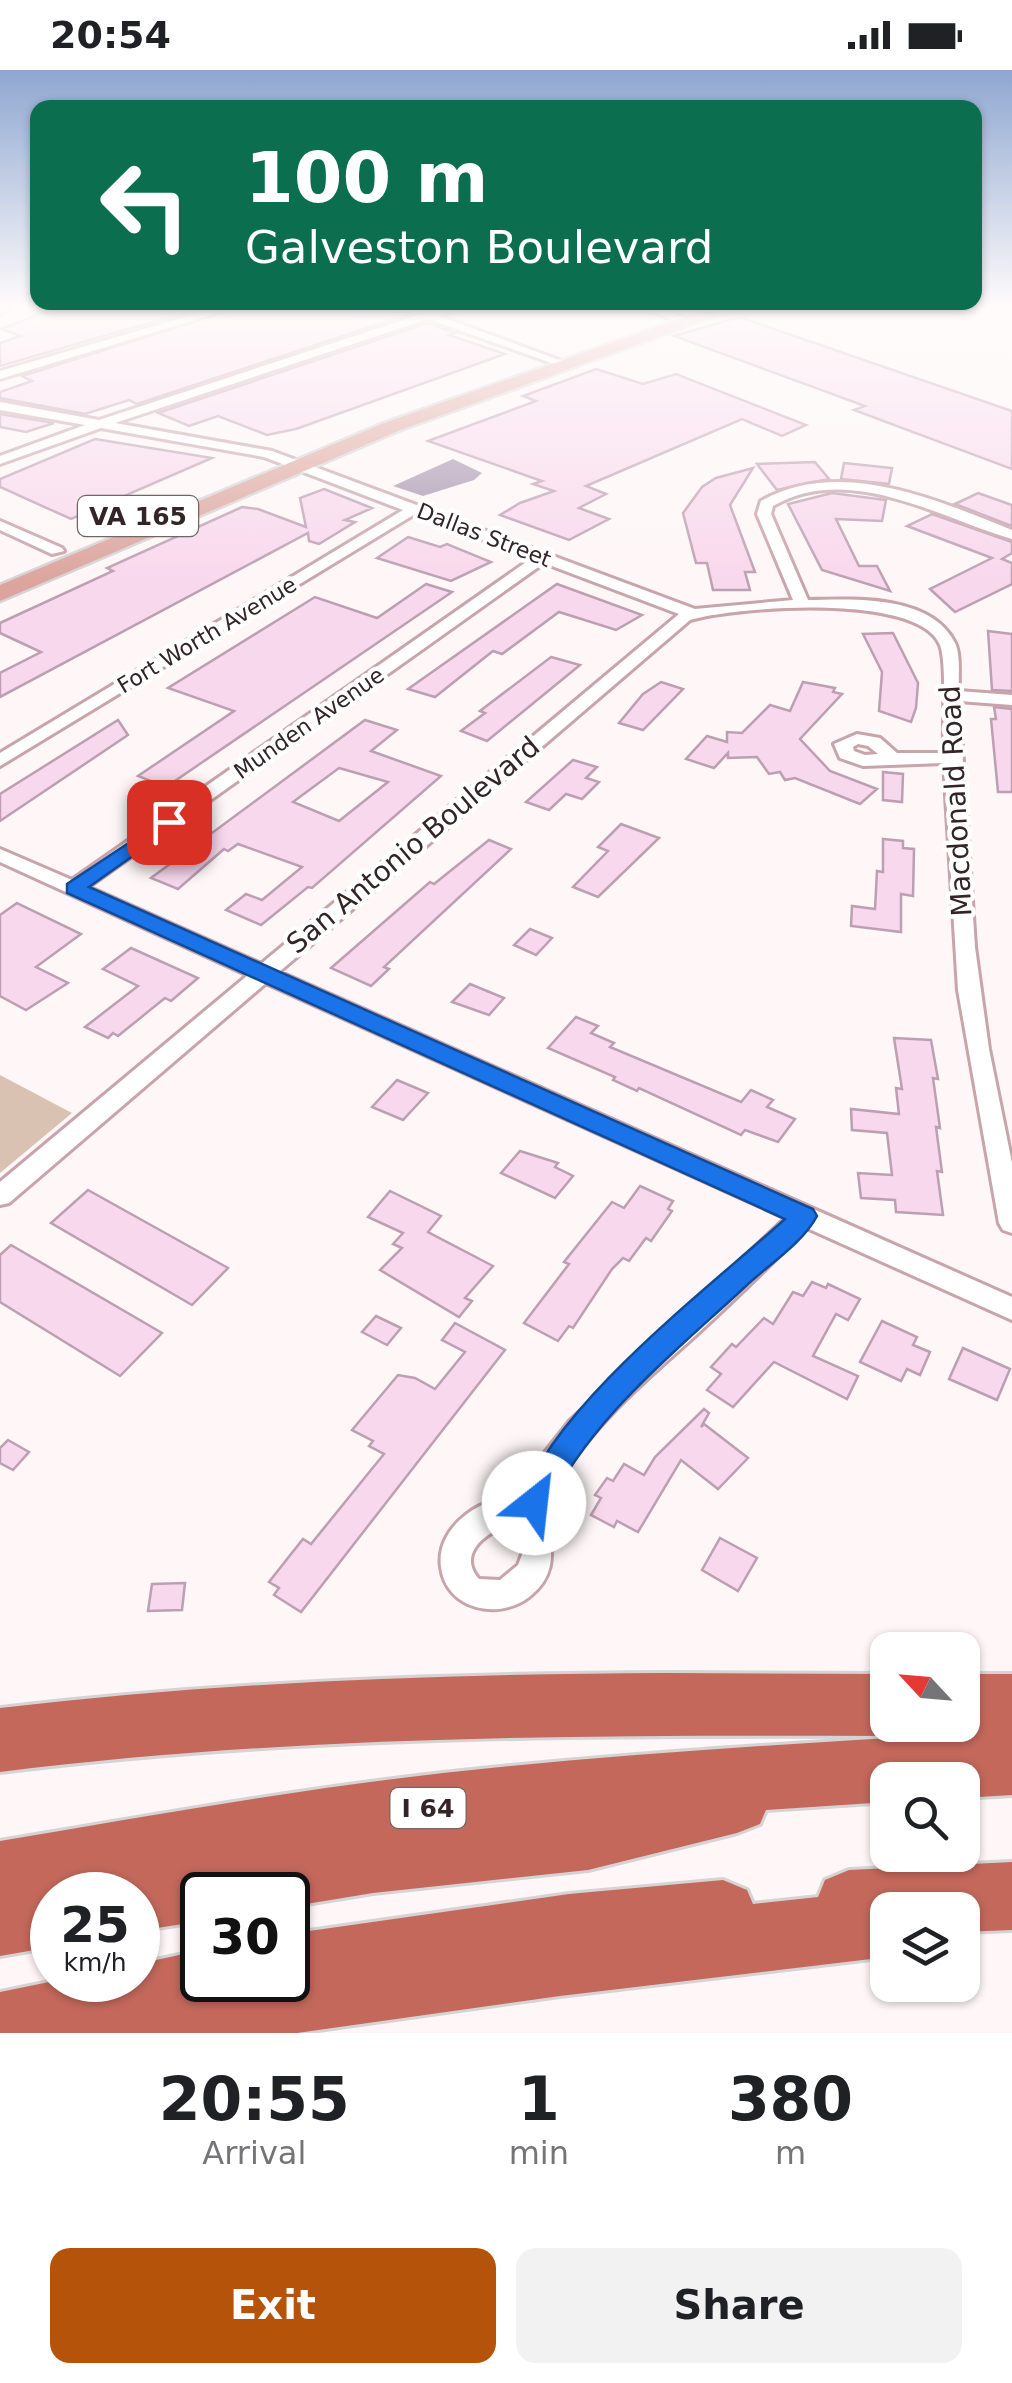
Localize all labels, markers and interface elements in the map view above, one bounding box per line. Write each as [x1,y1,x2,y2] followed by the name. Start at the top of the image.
[50,13,171,57] text: 20:54
[245,137,488,219] text: 100 m
[80,140,210,270] icon: left
[245,221,713,274] text: Galveston Boulevard
[78,496,198,536] road number: VA 165
[413,498,555,572] street label: Dallas Street
[113,572,301,698] street label: Fort Worth Avenue
[229,662,389,784] street label: Munden Avenue
[933,685,979,917] street label: Macdonald Road
[280,730,546,960] street label: San Antonio Boulevard
[127,780,212,865] pin
[142,795,197,850] icon: arrive
[482,1451,586,1555] position arrow
[870,1632,980,1742] north arrow
[870,1632,980,2002] map controls
[870,1762,980,1872] button: search
[390,1788,466,1828] road number: I 64
[180,1872,310,2002] speed limit sign: 30
[870,1892,980,2002] button: layers
[60,1896,130,1954] text: 25
[63,1948,127,1977] text: km/h
[159,2064,350,2134] text: 20:55
[518,2064,560,2134] text: 1
[728,2064,853,2134] text: 380
[202,2134,306,2172] text: Arrival
[509,2134,569,2172] text: min
[775,2134,806,2172] text: m
[50,2248,496,2363] button: Exit
[516,2248,962,2363] button: Share

